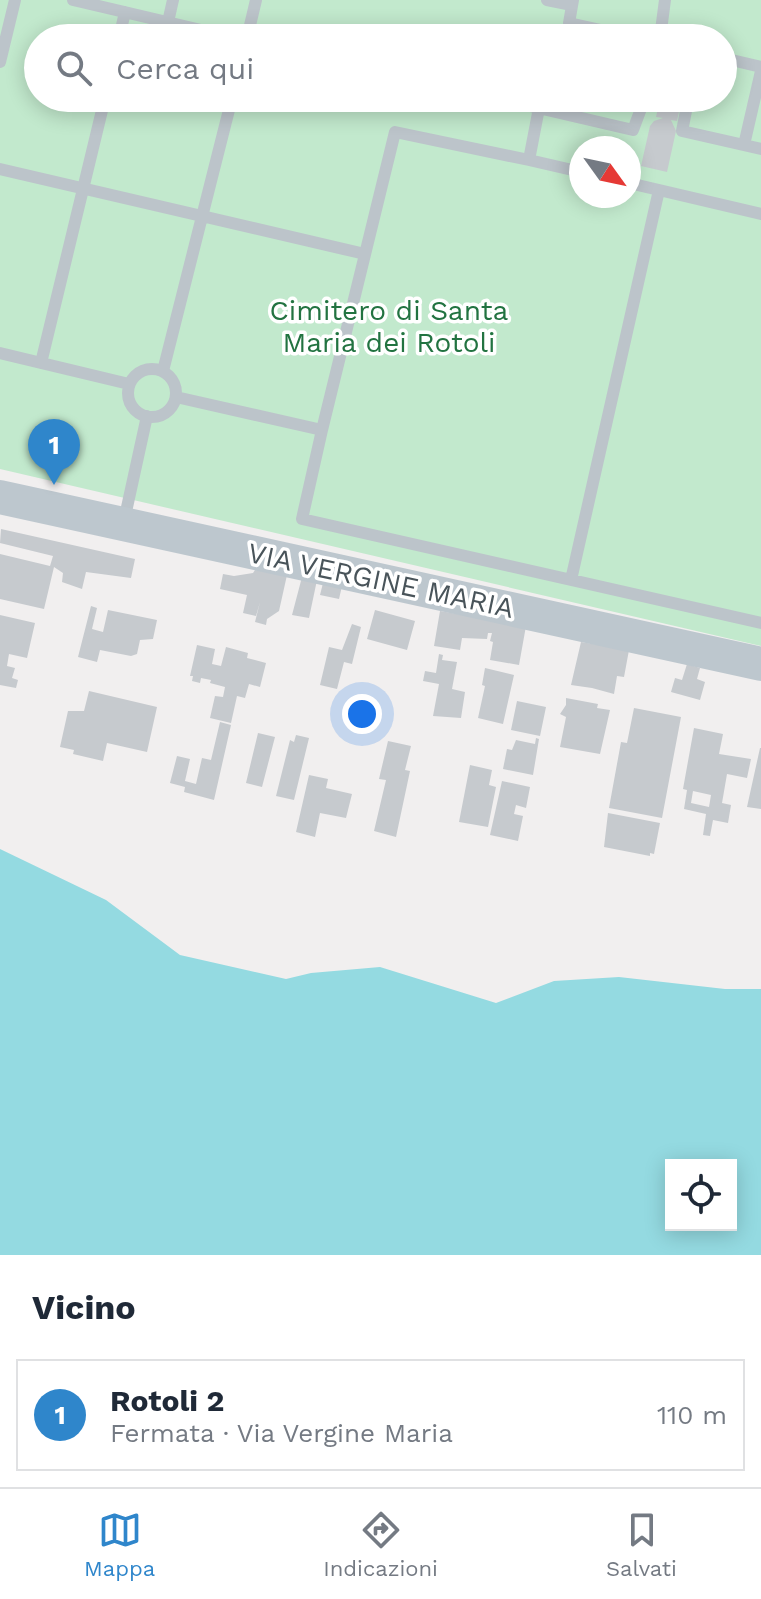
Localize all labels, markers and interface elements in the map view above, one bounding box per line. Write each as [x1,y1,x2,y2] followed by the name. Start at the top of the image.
[24,24,737,112] search box
[52,46,96,90] icon: search
[116,51,254,86] text: Cerca qui
[569,136,641,208] north arrow
[270,294,509,359] park label: Cimitero di Santa Maria dei Rotoli
[28,419,80,485] pin: 1
[245,536,517,625] street label: VIA VERGINE MARIA
[342,694,382,734] your location
[665,1159,737,1231] map controls
[665,1159,737,1231] button: locate
[32,1287,136,1327] text: Vicino
[110,1383,224,1418] text: Rotoli 2
[54,1400,66,1430] text: 1
[657,1400,727,1430] text: 110 m
[110,1418,453,1448] text: Fermata · Via Vergine Maria
[84,1508,155,1581] tab: Mappa
[323,1508,438,1581] tab: Indicazioni
[606,1508,677,1581] tab: Salvati

